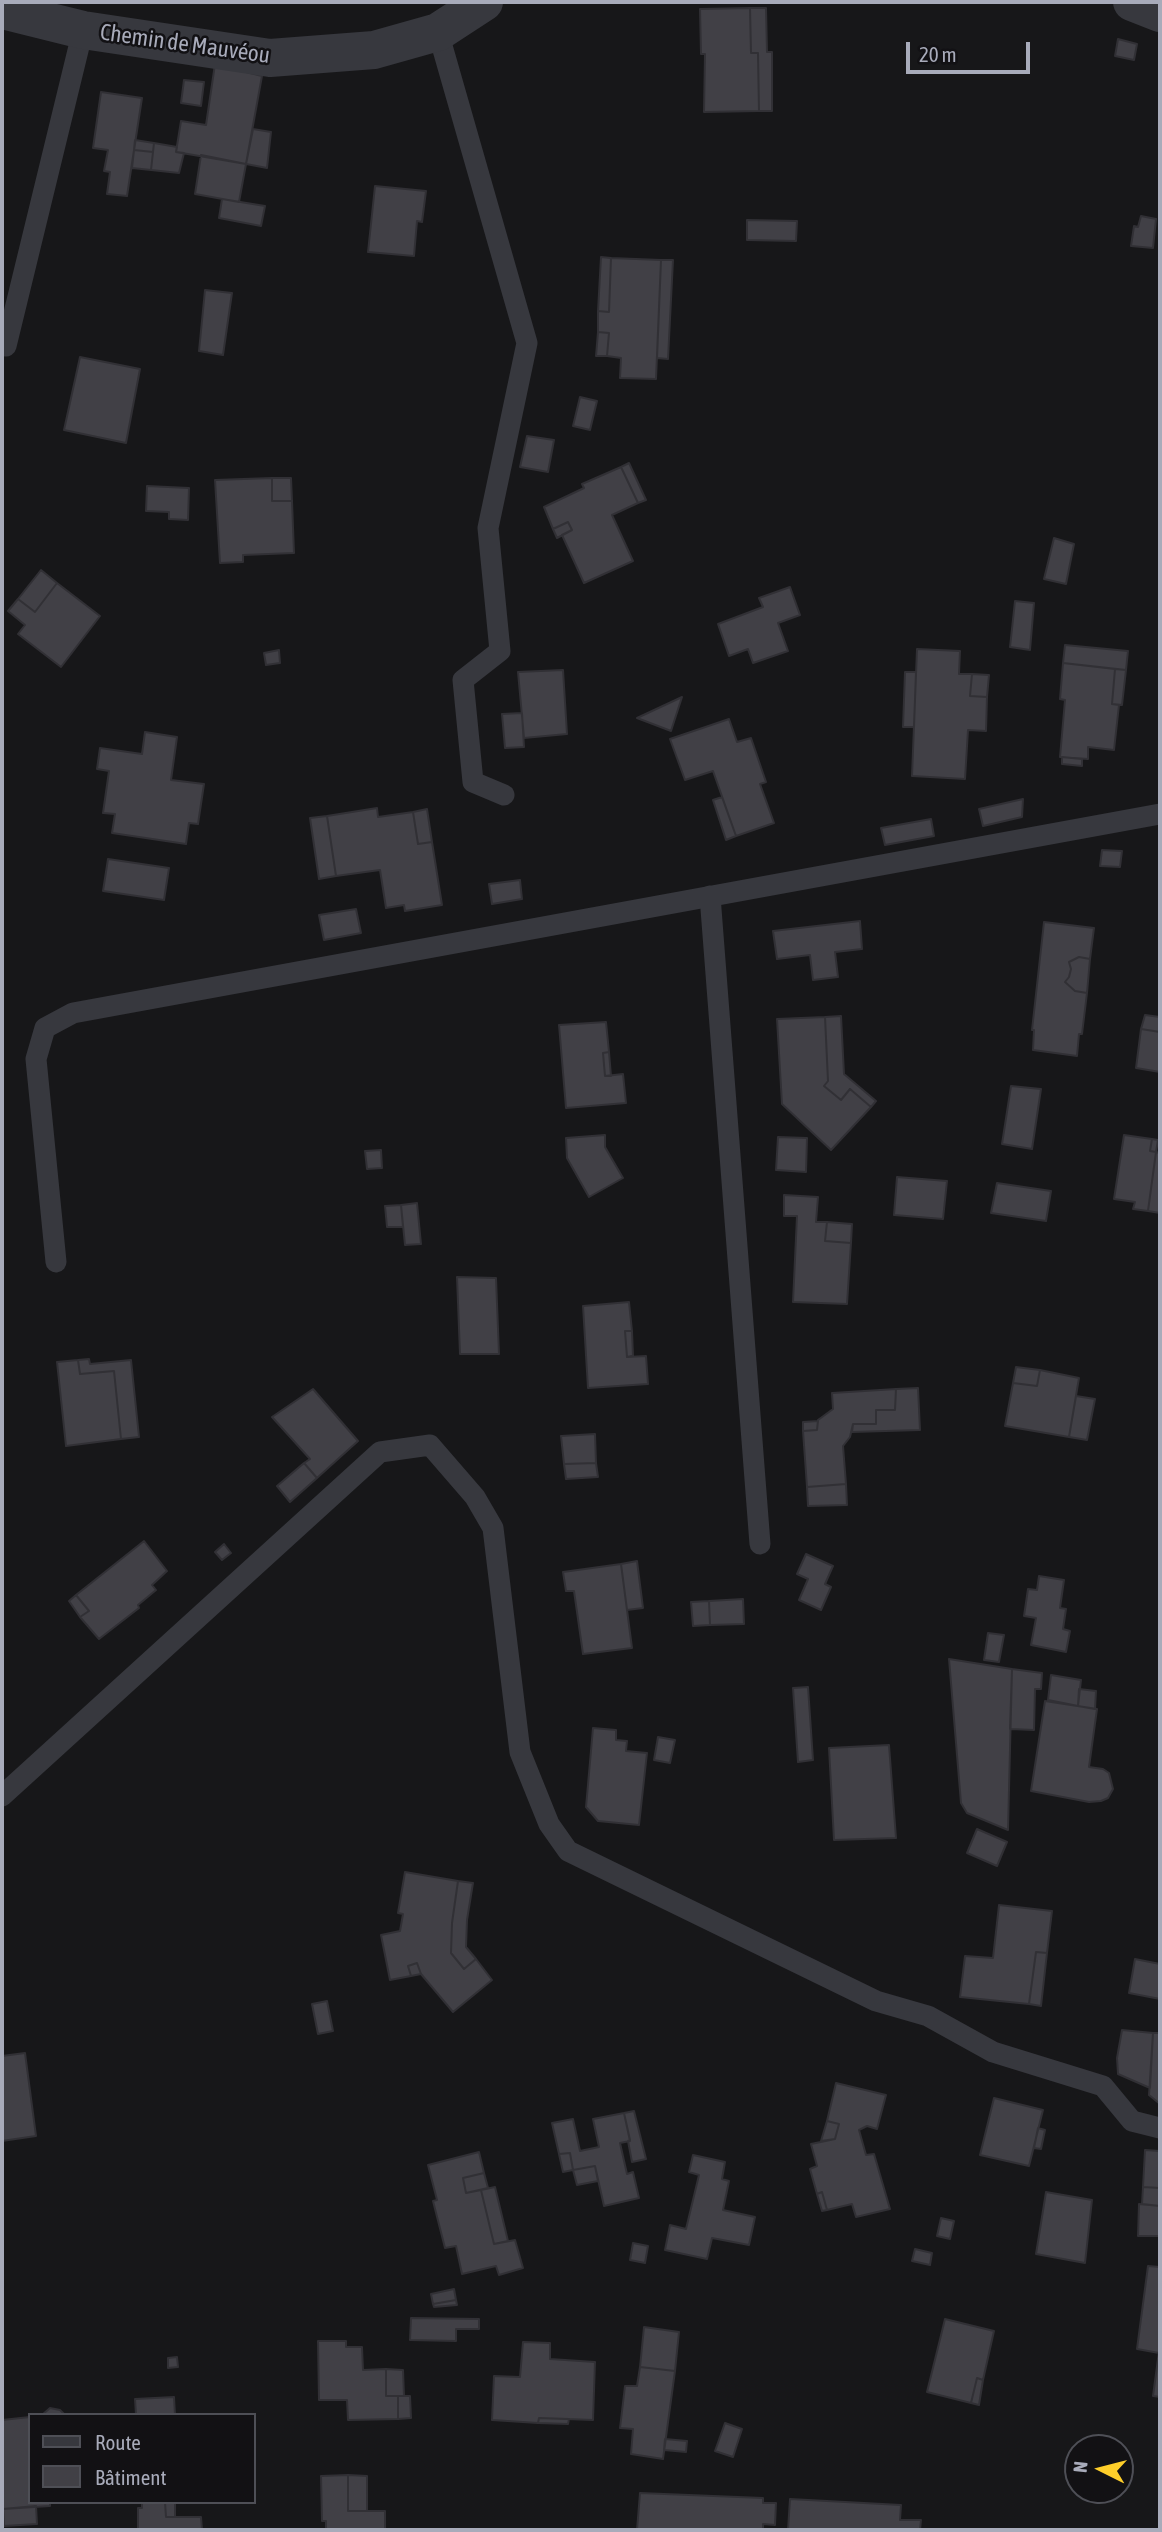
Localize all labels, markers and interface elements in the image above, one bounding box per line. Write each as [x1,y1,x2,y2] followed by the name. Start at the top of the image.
[98,18,272,70] street label: Chemin de Mauvéou
[910,28,1034,72] scale bar
[919,42,957,66] text: 20 m
[28,2413,256,2504] legend
[95,2430,141,2454] text: Route
[1064,2434,1134,2504] north arrow
[1069,2460,1092,2474] text: N
[95,2465,166,2489] text: Bâtiment

